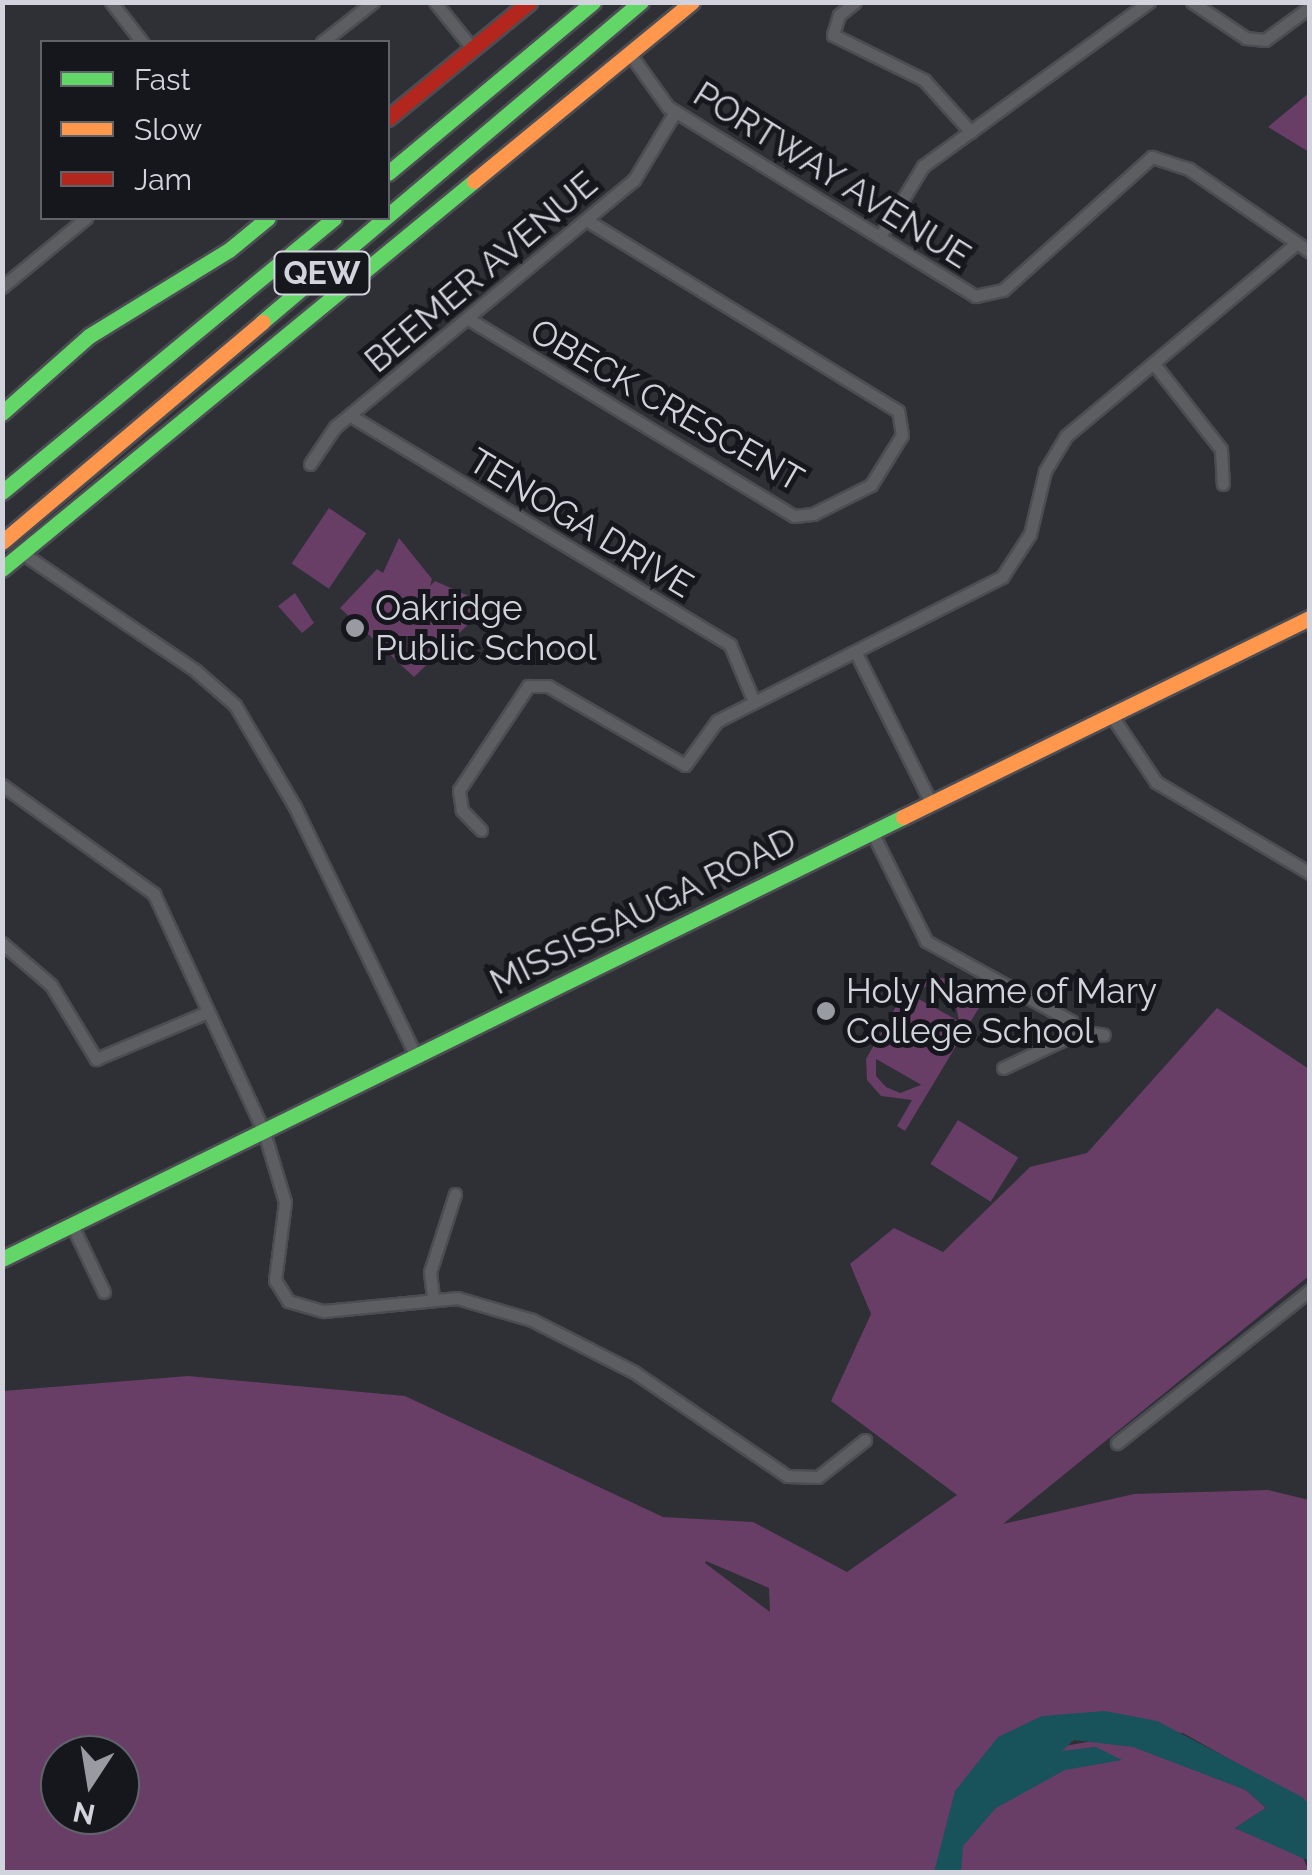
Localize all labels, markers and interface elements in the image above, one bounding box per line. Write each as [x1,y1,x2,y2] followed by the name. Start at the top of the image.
[40,40,390,220] legend
[134,62,191,97] text: Fast
[685,72,979,278] street label: PORTWAY AVENUE
[134,112,202,147] text: Slow
[134,162,192,197] text: Jam
[356,162,606,382] street label: BEEMER AVENUE
[272,246,372,300] road number: QEW
[523,310,811,500] street label: OBECK CRESCENT
[461,439,701,607] street label: TENOGA DRIVE
[375,587,596,669] place label: Oakridge Public School
[344,617,366,639] marker: Oakridge Public School
[483,818,803,1004] street label: MISSISSAUGA ROAD
[846,970,1159,1052] place label: Holy Name of Mary College School
[815,1000,837,1022] marker: Holy Name of Mary College School
[40,1735,140,1835] north arrow
[70,1795,98,1831] text: N

